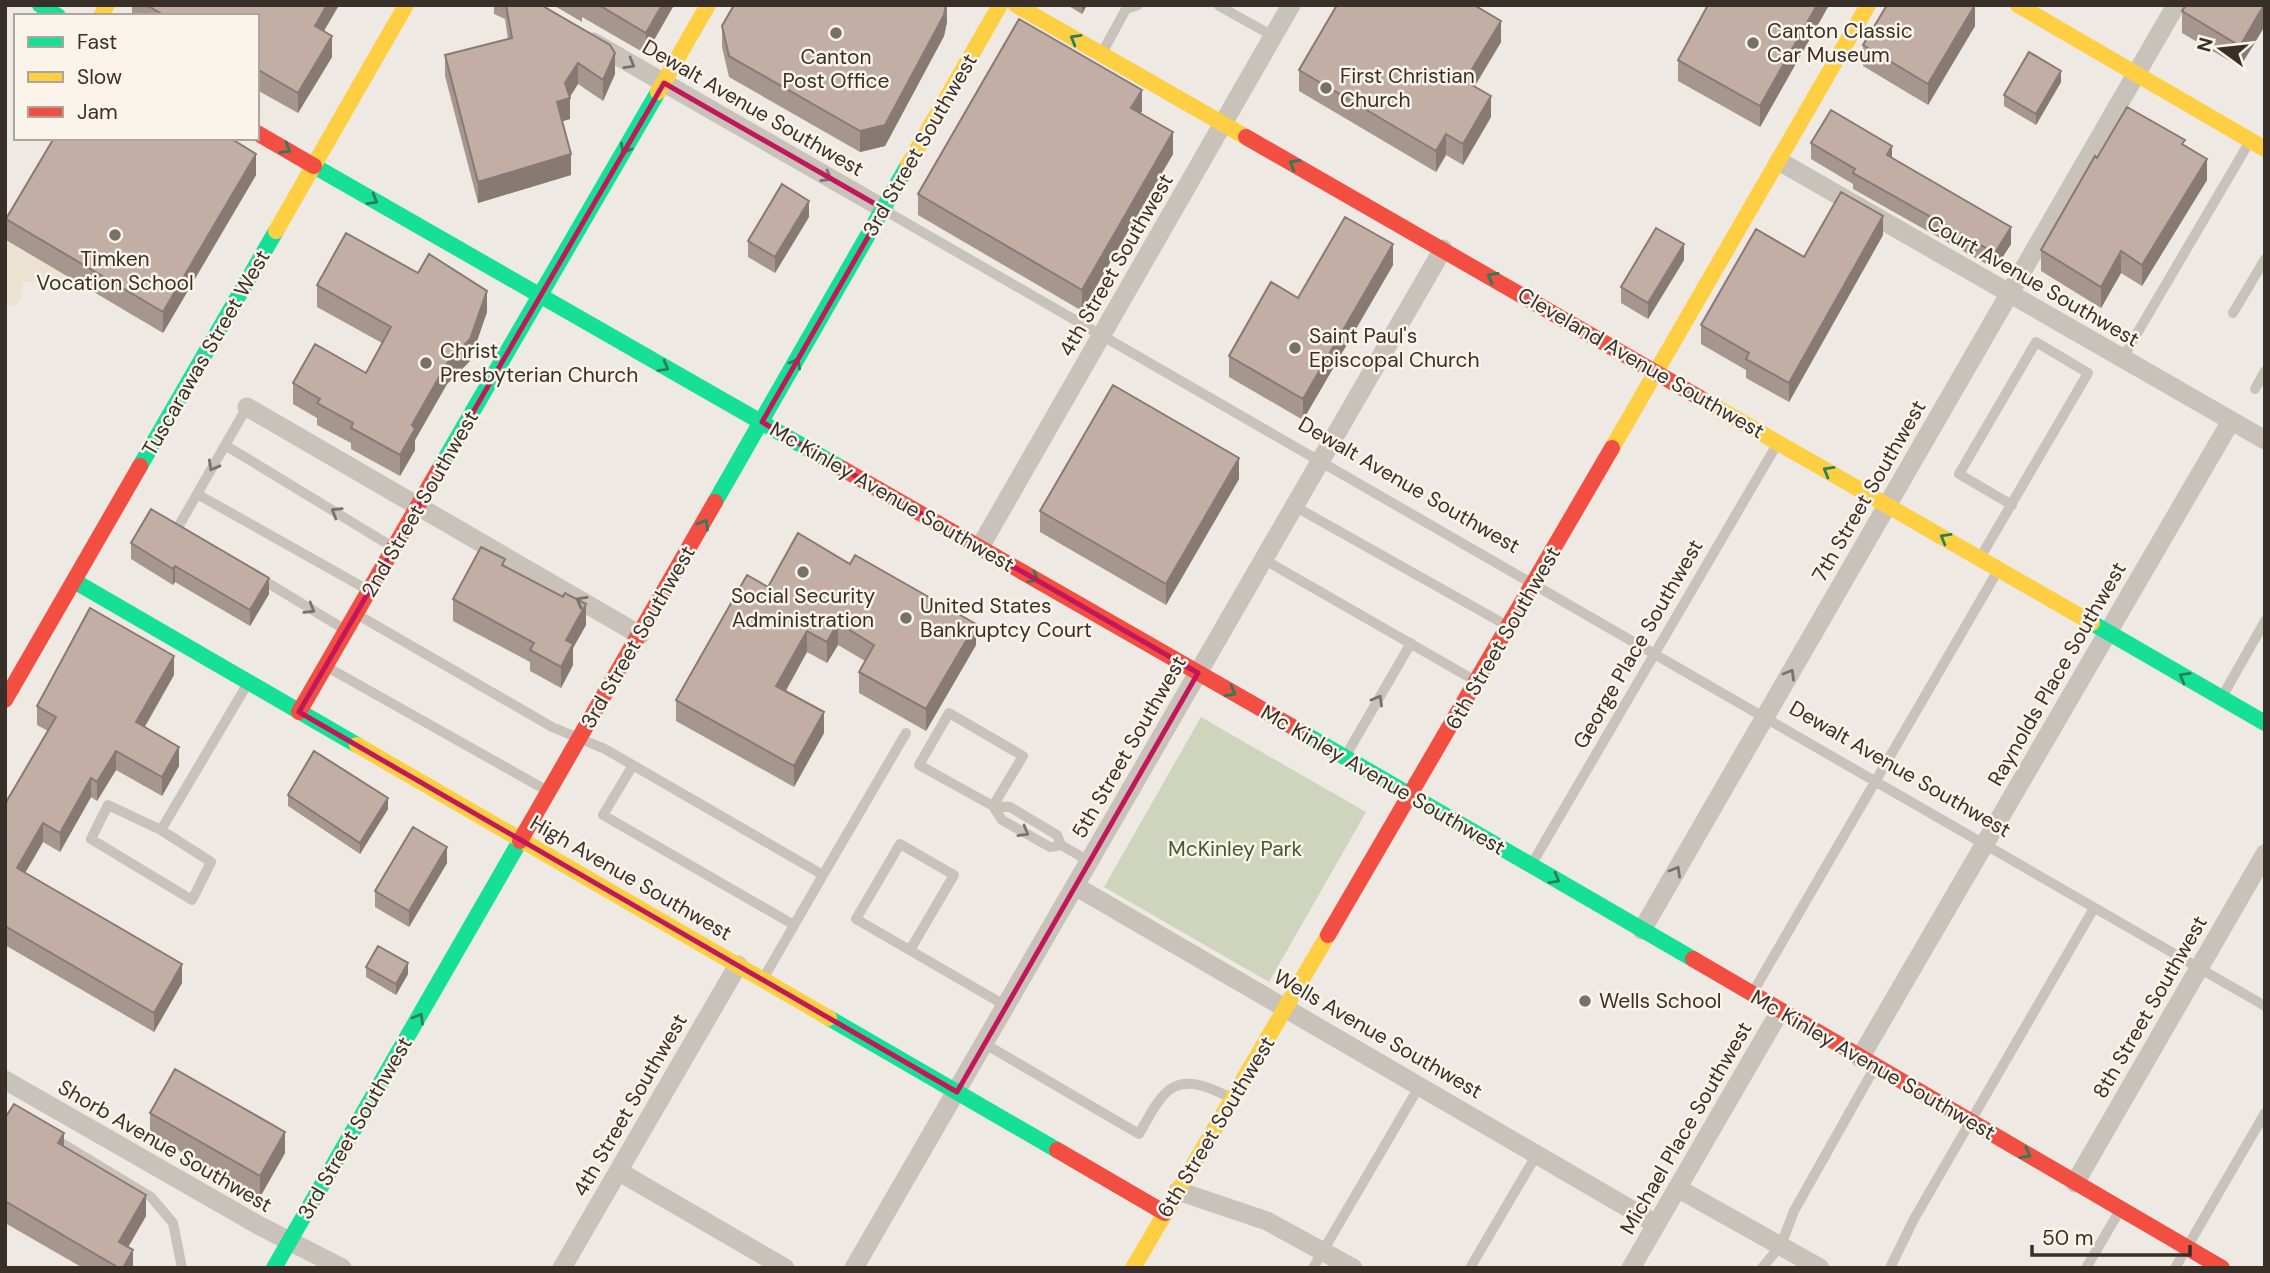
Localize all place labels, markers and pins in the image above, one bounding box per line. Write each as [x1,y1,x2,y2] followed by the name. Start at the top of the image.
[1767,17,1913,69] place label: Canton Classic Car Museum
[828,25,844,41] marker: Canton Post Office
[1745,35,1761,51] marker: Canton Classic Car Museum
[782,43,890,95] place label: Canton Post Office
[1340,62,1475,114] place label: First Christian Church
[1318,80,1334,96] marker: First Christian Church
[107,227,123,243] marker: Timken Vocation School
[36,245,194,297] place label: Timken Vocation School
[1309,322,1480,374] place label: Saint Paul's Episcopal Church
[440,337,638,389] place label: Christ Presbyterian Church
[1287,340,1303,356] marker: Saint Paul's Episcopal Church
[418,355,434,371] marker: Christ Presbyterian Church
[795,564,811,580] marker: Social Security Administration
[731,582,875,634] place label: Social Security Administration
[920,592,1092,644] place label: United States Bankruptcy Court
[898,610,914,626] marker: United States Bankruptcy Court
[1599,987,1722,1015] place label: Wells School
[1577,993,1593,1009] marker: Wells School

